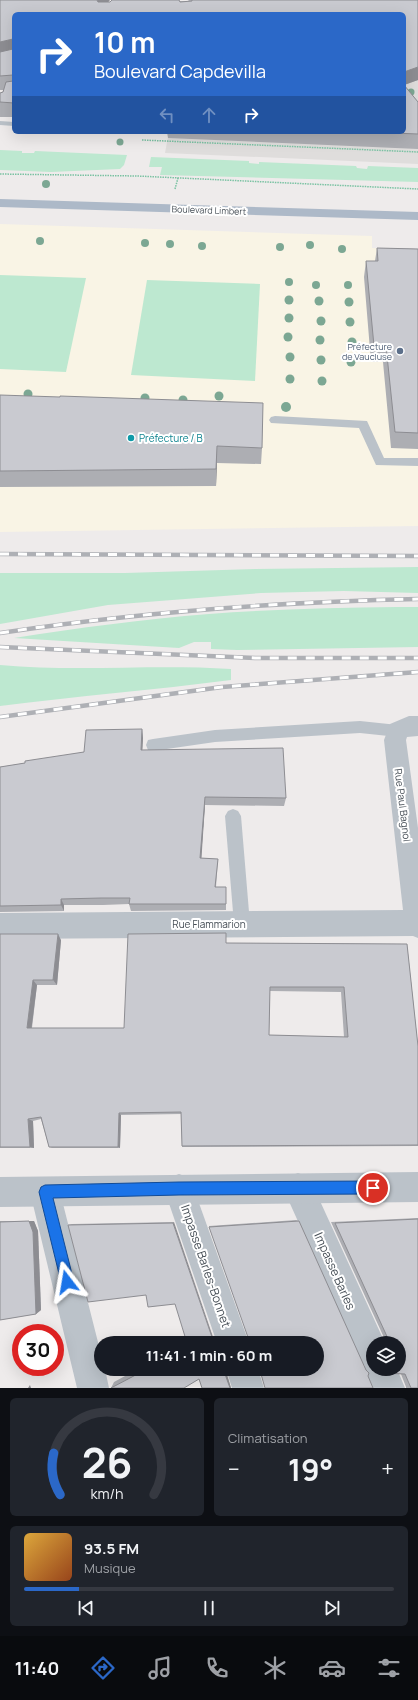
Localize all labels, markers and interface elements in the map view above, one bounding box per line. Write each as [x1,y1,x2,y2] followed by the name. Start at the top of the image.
[94,23,155,61] text: 10 m
[28,28,80,80] icon: right
[94,59,266,83] text: Boulevard Capdevilla
[156,104,178,126] icon: left
[198,104,220,126] icon: ahead
[240,104,262,126] icon: right
[171,202,247,218] street label: Boulevard Limbert
[342,340,392,363] place label: Préfecture de Vaucluse
[395,346,405,356] marker: Préfecture de Vaucluse
[139,431,203,445] place label: Préfecture / B
[126,433,136,443] marker: Préfecture / B
[392,768,414,842] street label: Rue Paul Bagnol
[172,917,246,931] street label: Rue Flammarion
[356,1171,390,1205] pin
[362,1177,384,1199] icon: arrive
[177,1202,235,1330] street label: Impasse Barles-Bonnet
[310,1230,360,1312] street label: Impasse Barles
[46,1261,88,1303] position arrow
[12,1324,64,1376] speed limit sign: 30
[366,1336,406,1376] map controls
[366,1336,406,1376] button: layers
[146,1345,272,1366] text: 11:41 · 1 min · 60 m
[228,1429,308,1447] text: Climatisation
[82,1434,132,1490] text: 26
[288,1449,333,1490] text: 19°
[228,1454,240,1484] text: −
[381,1454,394,1484] text: +
[90,1484,124,1503] text: km/h
[84,1538,139,1559] text: 93.5 FM
[84,1559,136,1577] text: Musique
[75,1597,97,1619] icon: previous
[198,1597,220,1619] icon: pause
[321,1597,343,1619] icon: next
[89,1654,117,1682] icon: directions
[146,1654,174,1682] icon: music
[203,1654,231,1682] icon: phone
[261,1654,289,1682] icon: climate
[318,1654,346,1682] icon: car
[375,1654,403,1682] icon: filters
[15,1656,59,1680] text: 11:40

